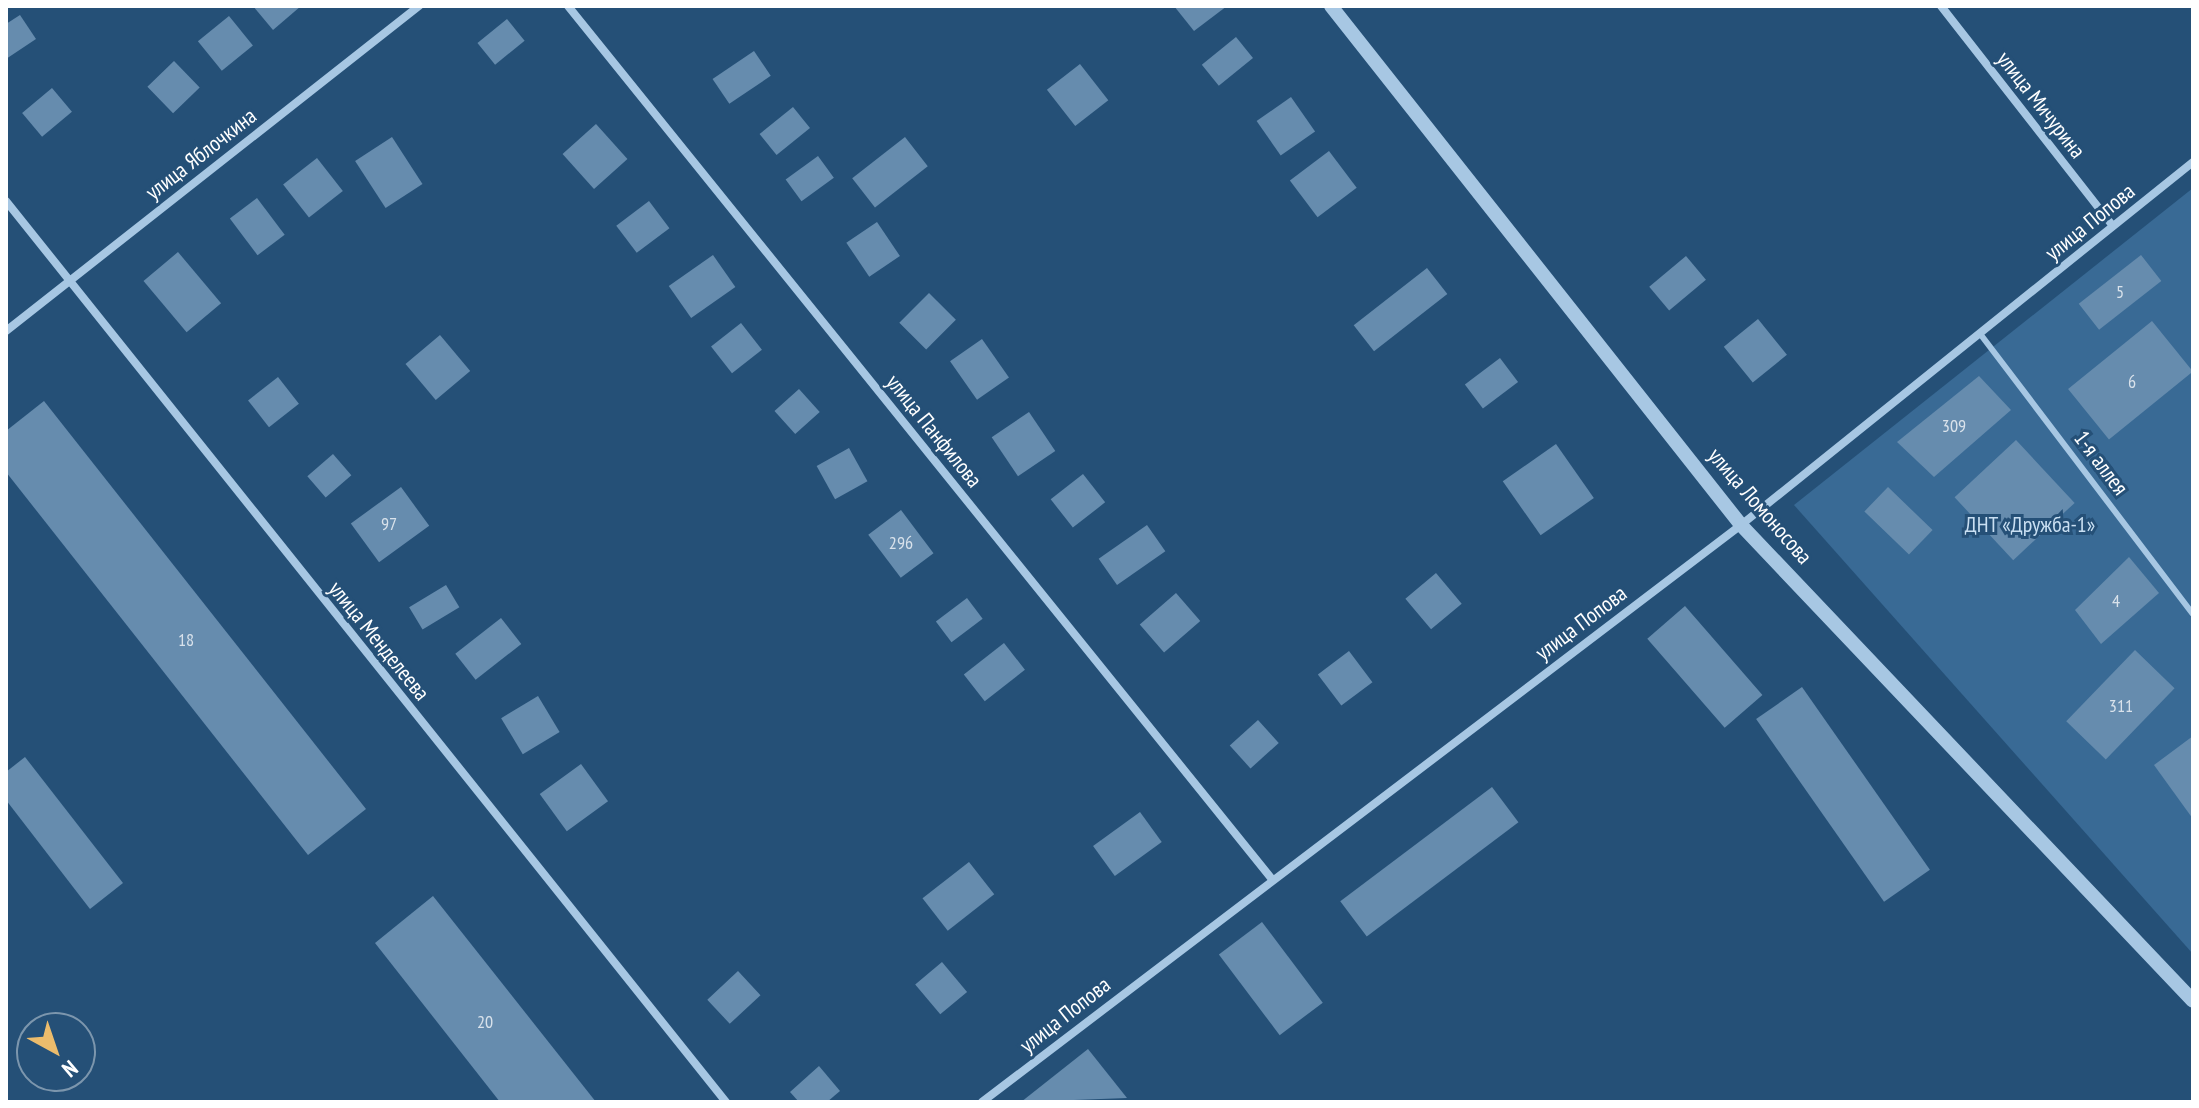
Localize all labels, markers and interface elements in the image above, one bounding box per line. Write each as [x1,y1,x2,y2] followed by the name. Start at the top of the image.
[1991,46,2091,164] street label: улица Мичурина
[140,103,262,205] street label: улица Яблочкина
[2040,178,2140,266] street label: улица Попова
[2116,281,2124,303] house number: 5
[880,369,988,493] street label: улица Панфилова
[2128,371,2136,393] house number: 6
[1942,415,1966,437] house number: 309
[2068,426,2134,500] street label: 1-я аллея
[1702,443,1818,569] street label: улица Ломоносова
[1964,512,2096,538] park label: ДНТ «Дружба-1»
[381,513,397,535] house number: 97
[889,532,913,554] house number: 296
[323,576,435,706] street label: улица Менделеева
[1530,580,1632,666] street label: улица Попова
[2112,590,2120,612] house number: 4
[178,629,194,651] house number: 18
[2109,695,2133,717] house number: 311
[1015,972,1115,1058] street label: улица Попова
[477,1011,493,1033] house number: 20
[16,1012,96,1092] north arrow
[57,1054,84,1083] text: N

